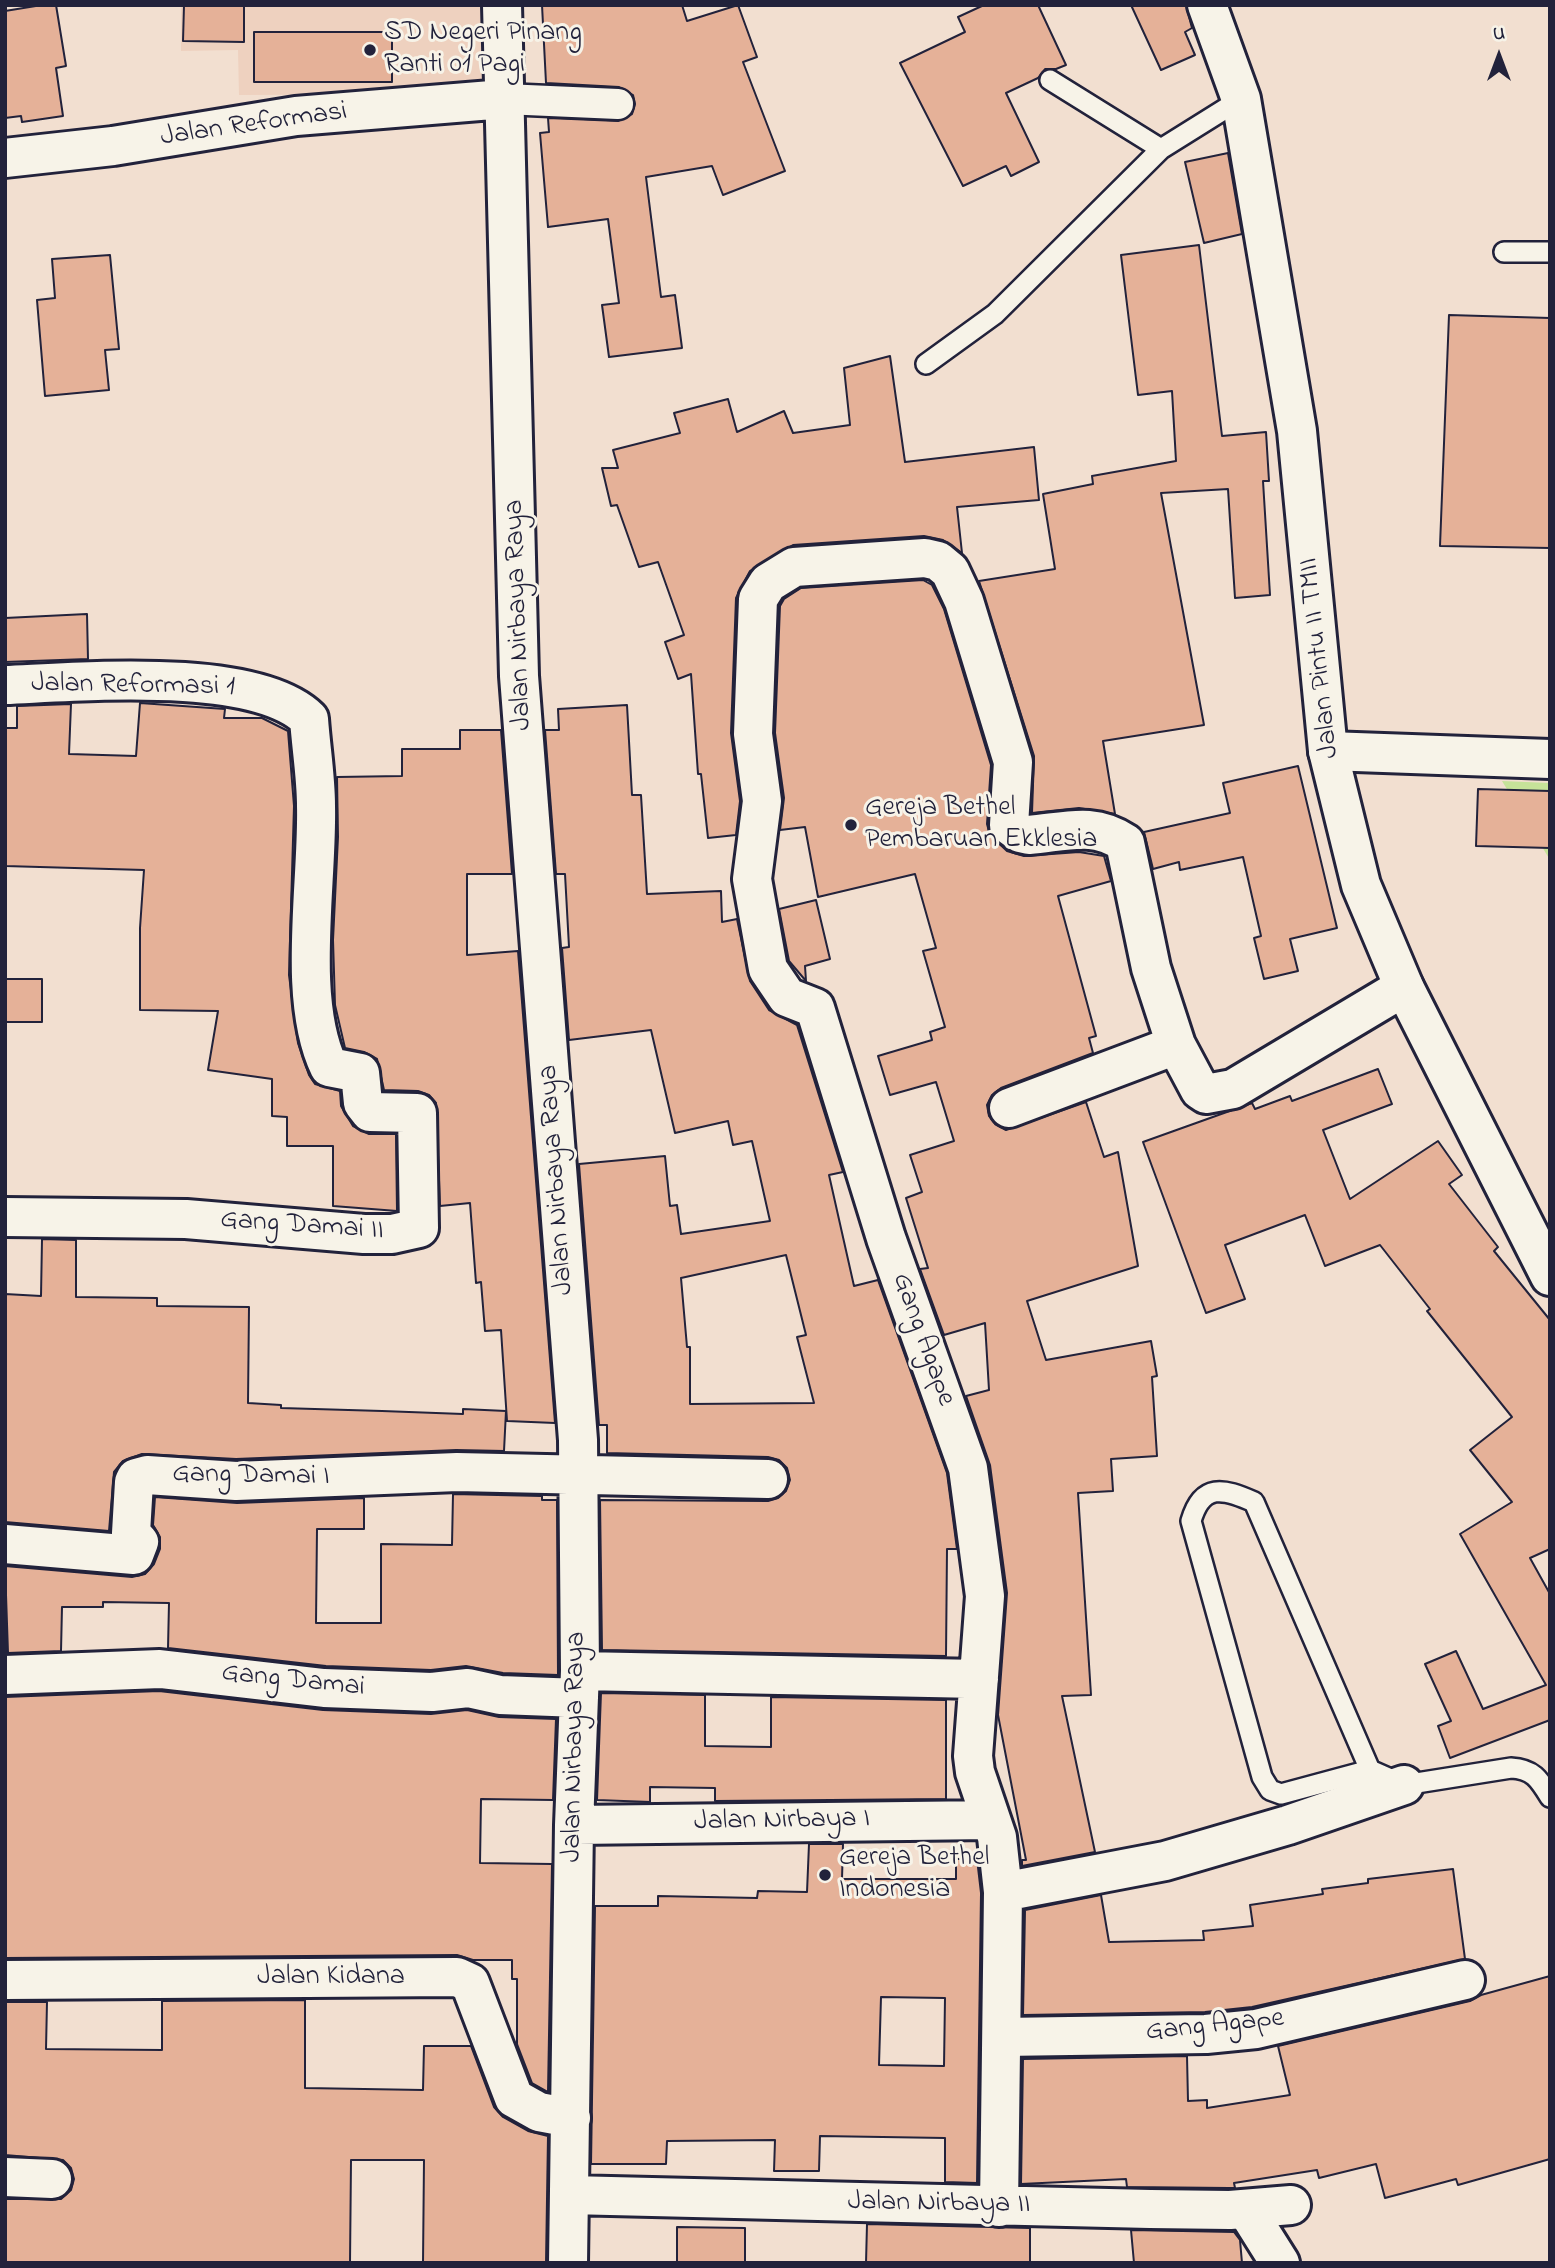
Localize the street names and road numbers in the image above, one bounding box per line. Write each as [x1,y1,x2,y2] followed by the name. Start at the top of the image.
[159,96,349,156] street label: Jalan Reformasi
[499,499,541,731] street label: Jalan Nirbaya Raya
[1294,556,1348,760] street label: Jalan Pintu II TMII
[31,668,235,706] street label: Jalan Reformasi 1
[533,1064,583,1296] street label: Jalan Nirbaya Raya
[219,1205,385,1249] street label: Gang Damai II
[882,1269,962,1411] street label: Gang Agape
[172,1459,330,1495] street label: Gang Damai I
[557,1631,595,1863] street label: Jalan Nirbaya Raya
[220,1658,366,1706] street label: Gang Damai
[694,1804,870,1840] street label: Jalan Nirbaya I
[257,1961,405,1995] street label: Jalan Kidana
[1144,2003,1286,2051] street label: Gang Agape
[847,2187,1031,2223] street label: Jalan Nirbaya II

